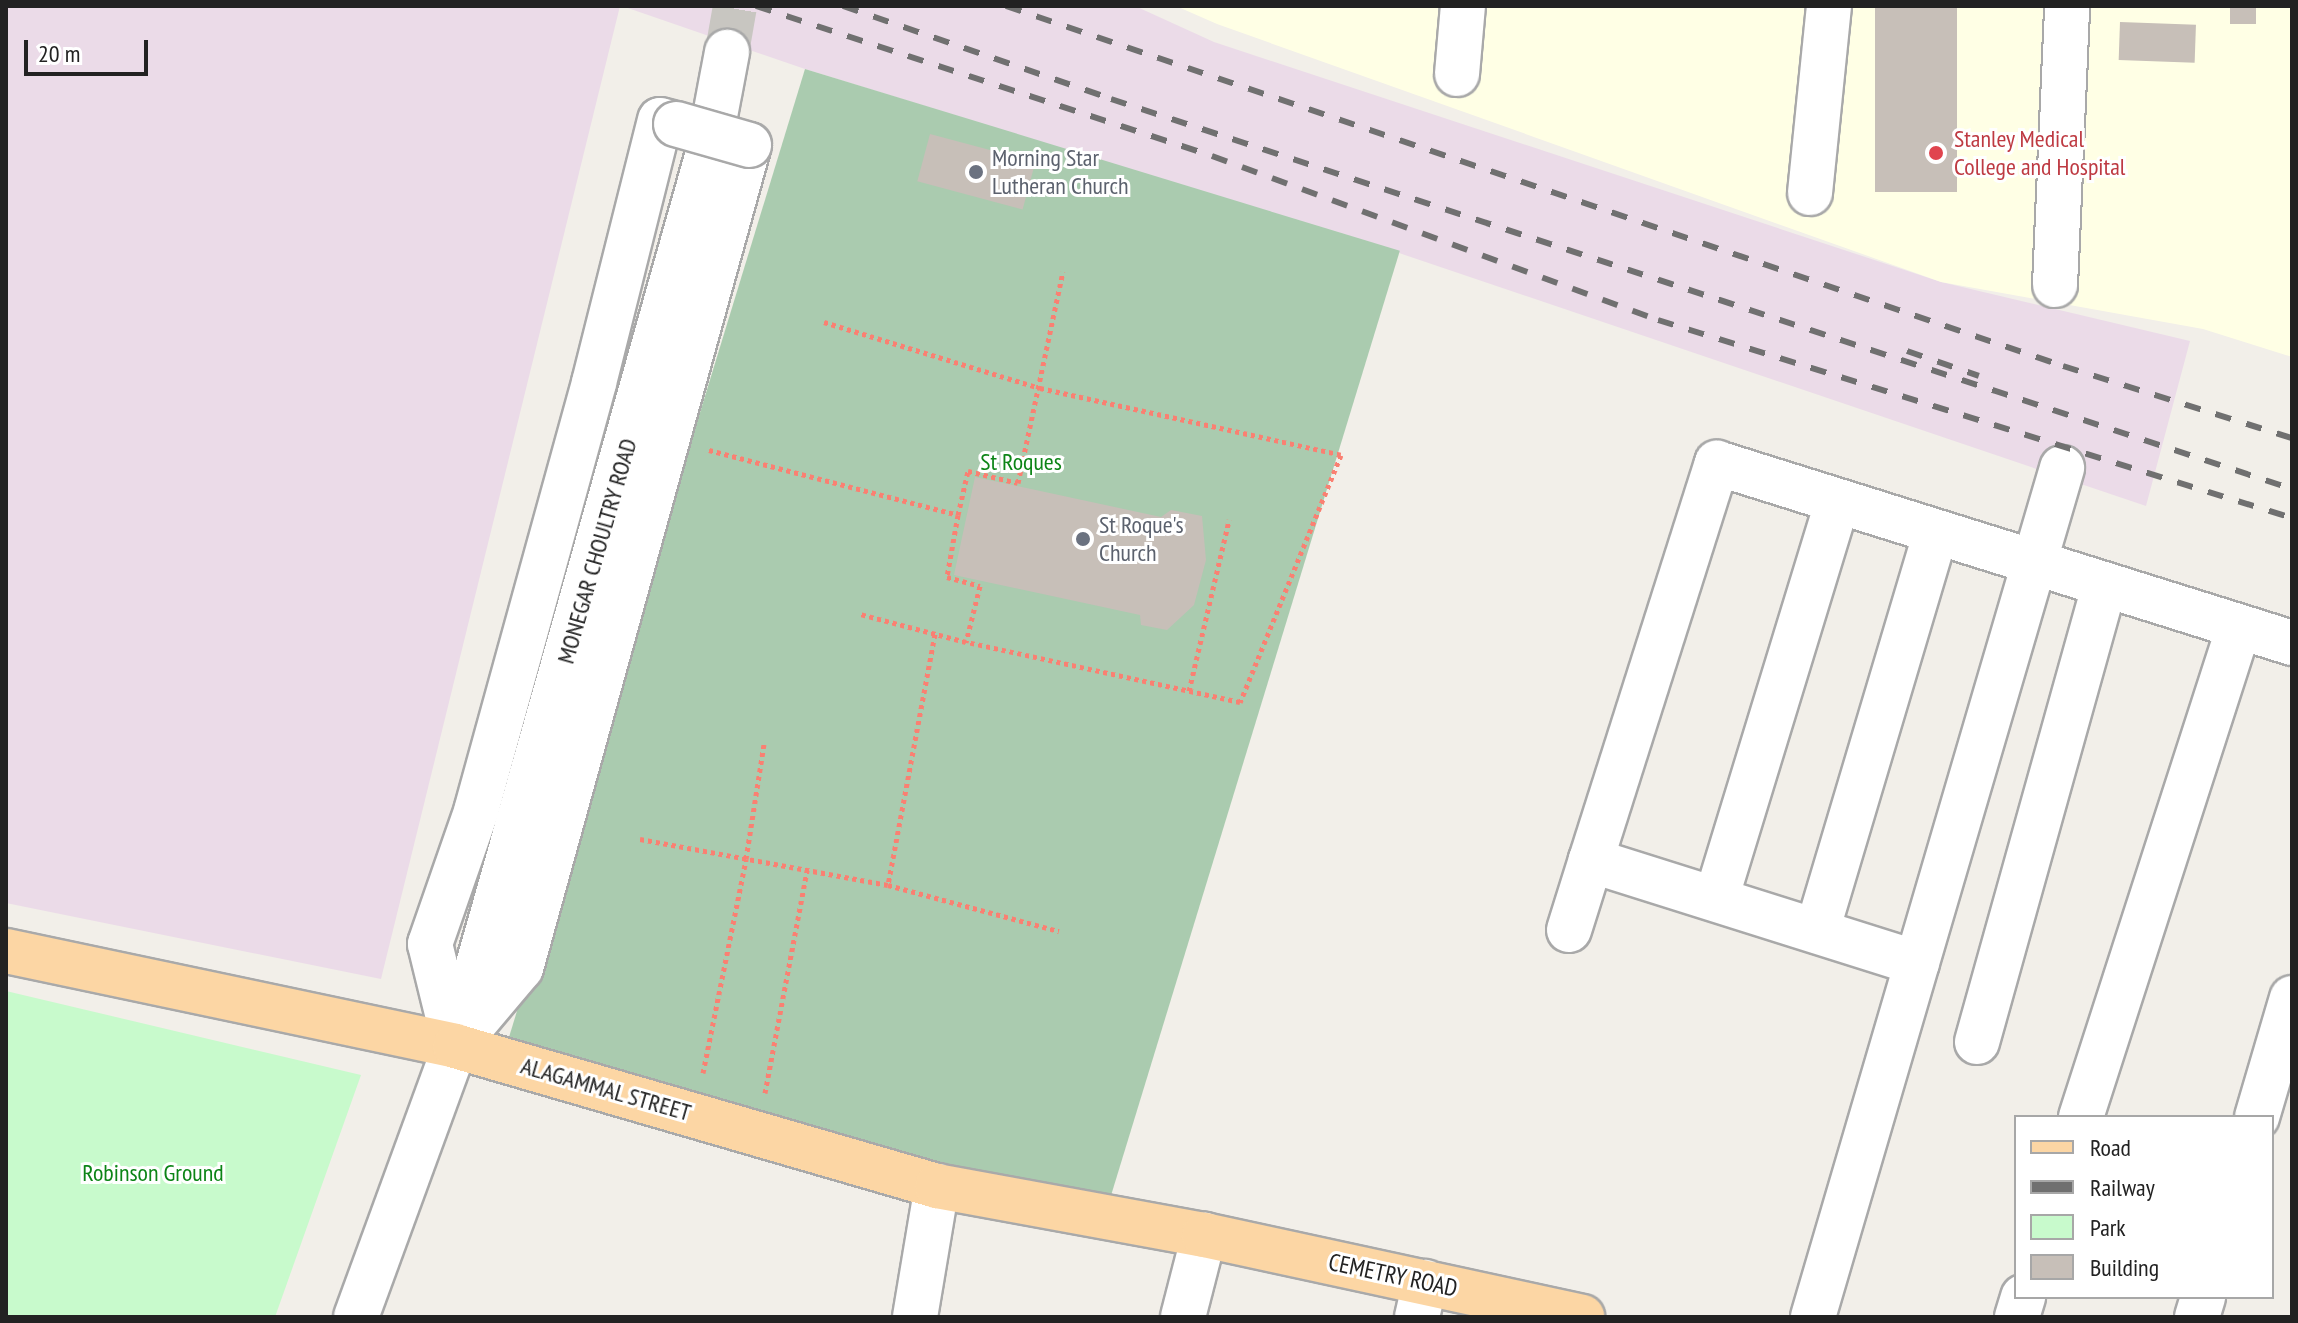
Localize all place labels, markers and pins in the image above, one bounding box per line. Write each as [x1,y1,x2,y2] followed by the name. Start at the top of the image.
[1954,125,2125,181] place label: Stanley Medical College and Hospital
[1925,142,1947,164] marker: Stanley Medical College and Hospital
[992,144,1129,200] place label: Morning Star Lutheran Church
[967,163,985,181] marker: Morning Star Lutheran Church
[1099,511,1184,567] place label: St Roque's Church
[1074,530,1092,548] marker: St Roque's Church

